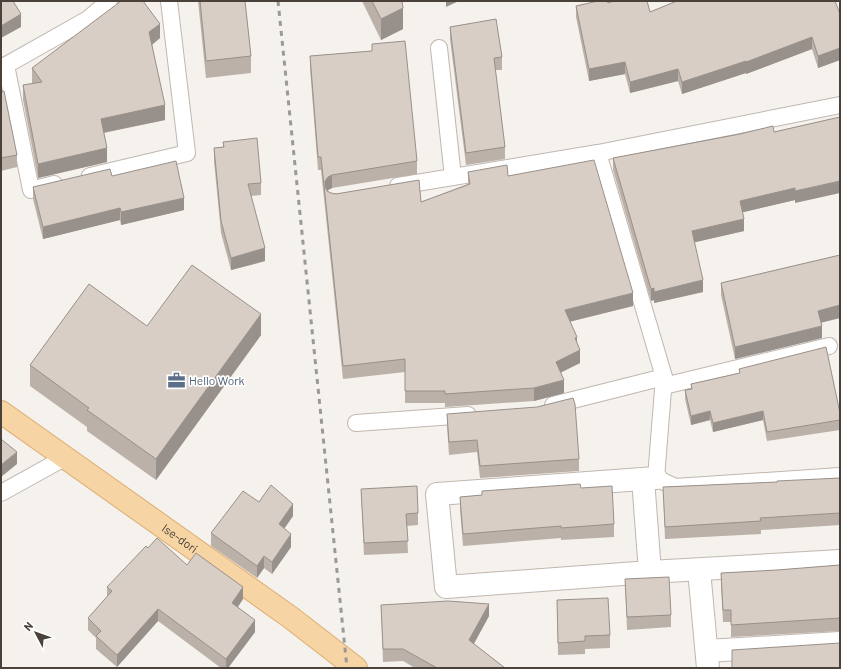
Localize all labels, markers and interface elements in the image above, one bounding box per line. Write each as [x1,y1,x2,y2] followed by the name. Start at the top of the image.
[166,371,186,391] office icon: Hello Work
[189,373,245,387] place label: Hello Work
[160,520,201,555] street label: Ise-dori
[16,613,56,653] north arrow
[21,619,35,633] text: N

